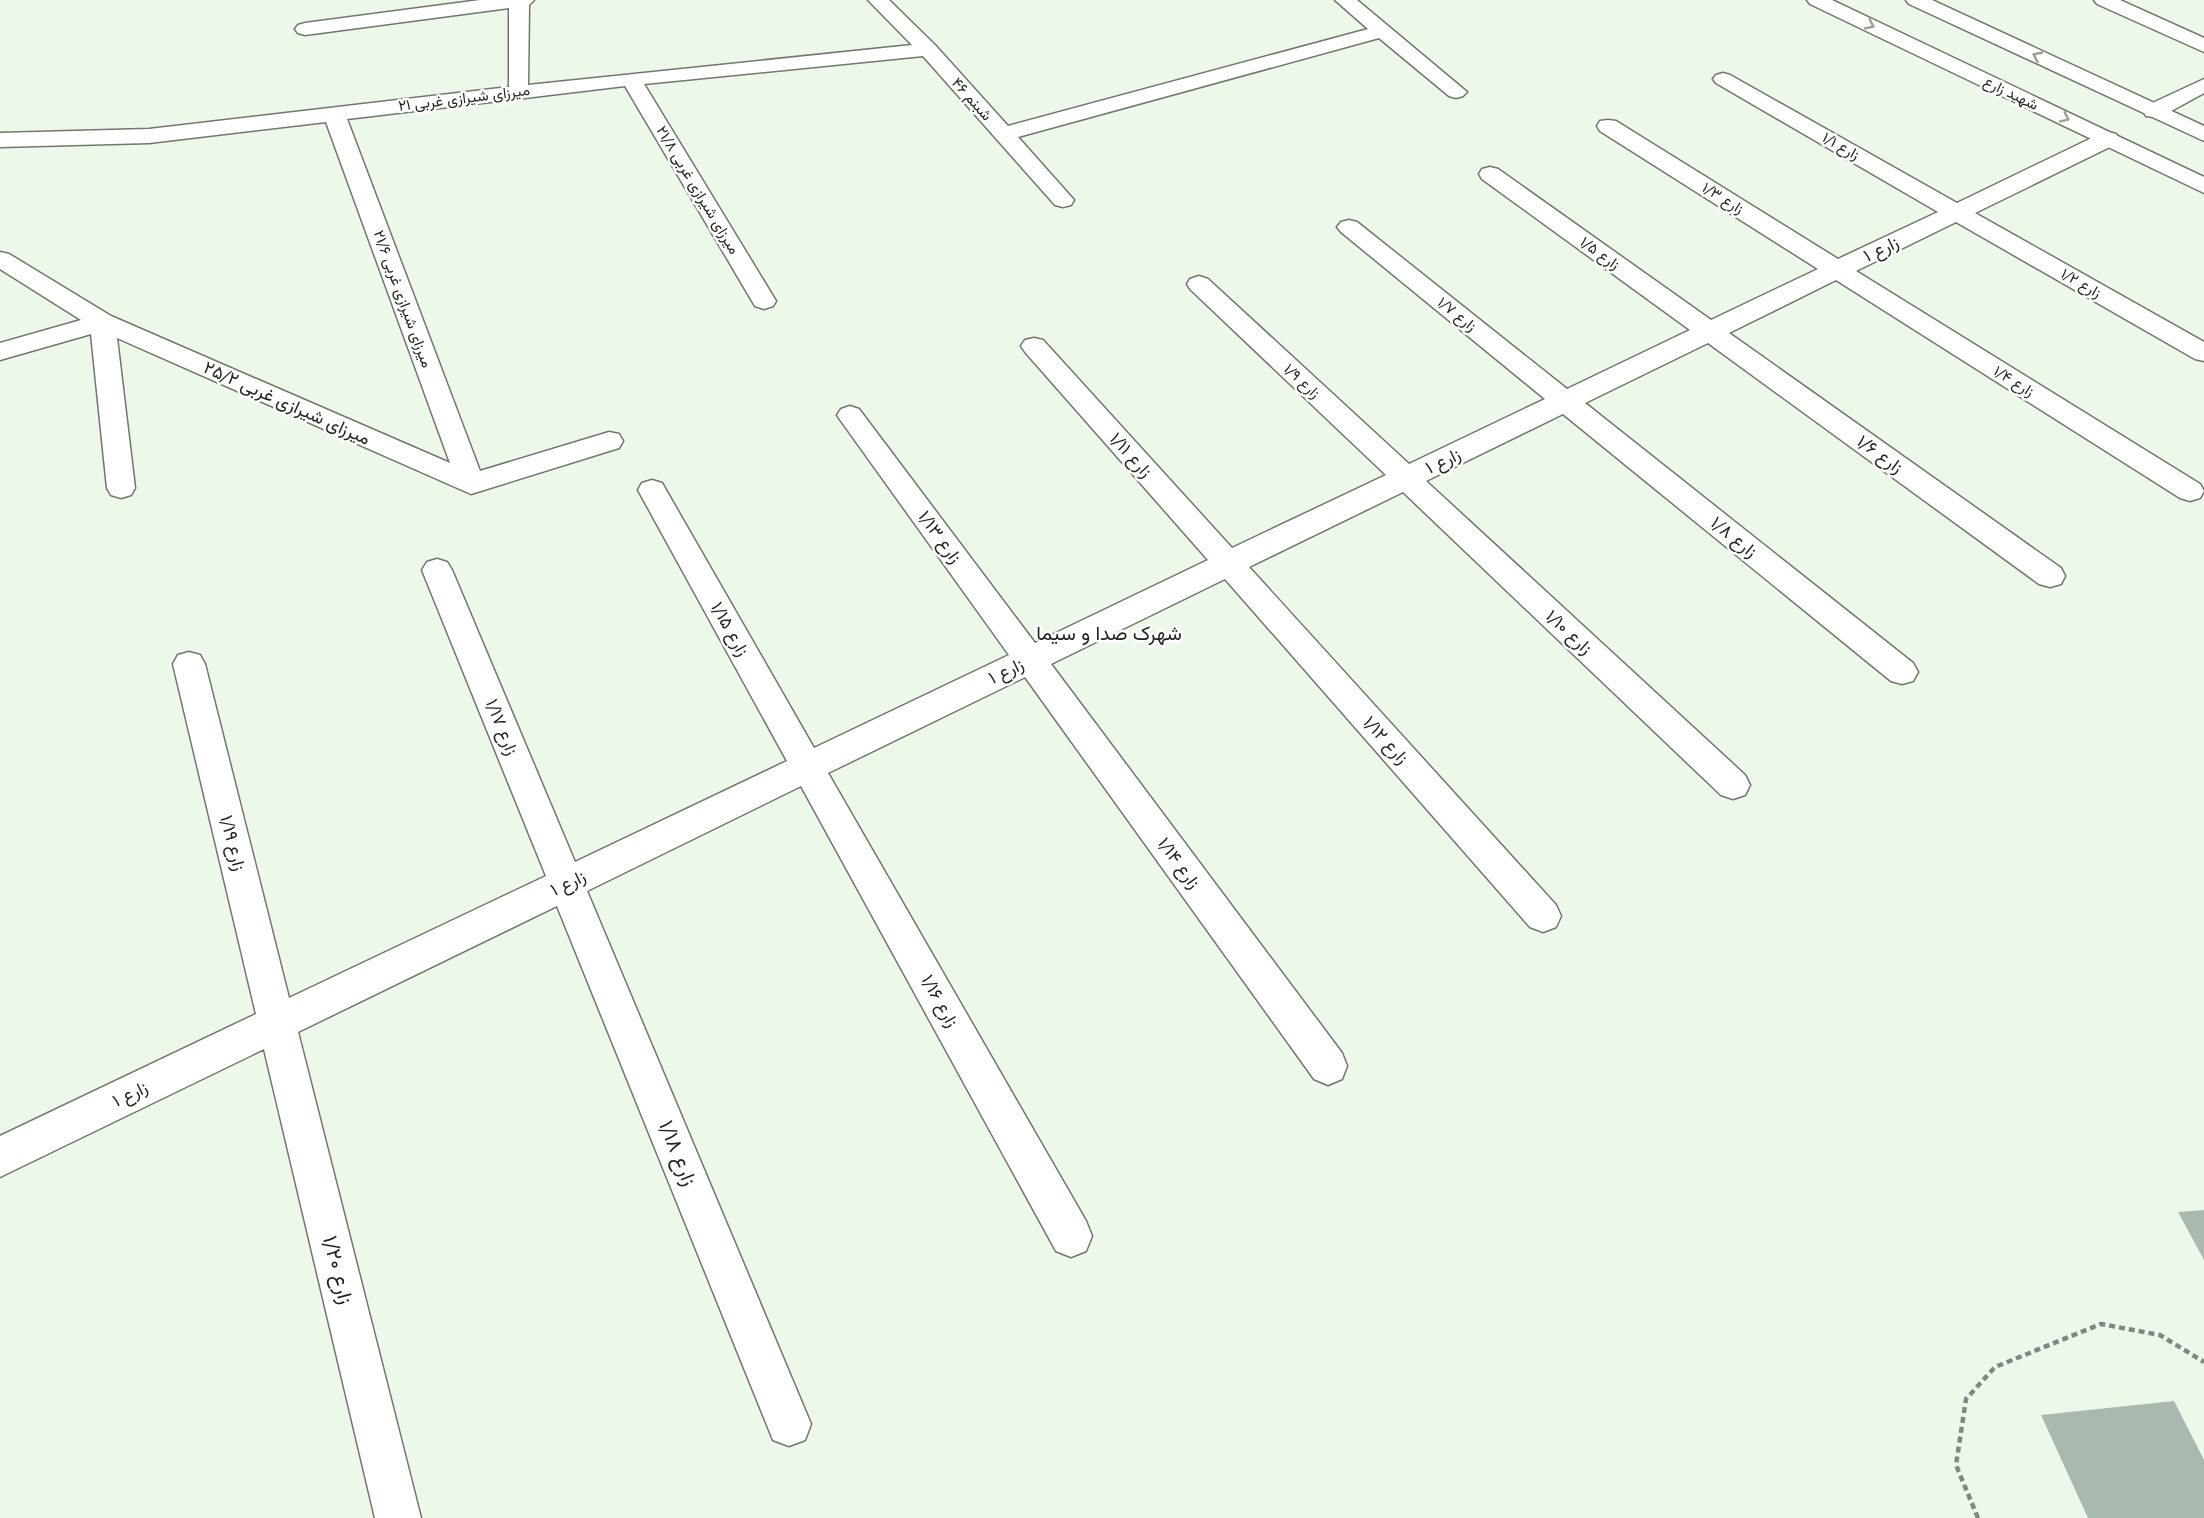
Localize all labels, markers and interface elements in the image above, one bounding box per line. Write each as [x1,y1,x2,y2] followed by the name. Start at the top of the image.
[1863,18,1874,30] one-way arrow
[2032,52,2043,64] one-way arrow
[1980,71,2042,116] street label: شهید زارع
[947,73,997,125] street label: ۴۶ شبنم
[397,80,531,116] street label: ۲۱ میرزای شیرازی غربی
[2058,111,2069,123] one-way arrow
[652,122,744,258] street label: ۲۱/۸ میرزای شیرازی غربی
[1818,127,1863,166] street label: ۱/۱ زارع
[1698,177,1748,219] street label: ۱/۳ زارع
[369,227,437,371] street label: ۲۱/۶ میرزای شیرازی غربی
[1859,230,1903,268] street label: ۱ زارع
[1576,232,1624,275] street label: ۱/۵ زارع
[2057,263,2105,303] street label: ۱/۲ زارع
[1433,292,1481,337] street label: ۱/۷ زارع
[200,355,374,450] street label: ۲۵/۲ میرزای شیرازی غربی
[1279,359,1325,404] street label: ۱/۹ زارع
[1989,361,2038,402] street label: ۱/۴ زارع
[1104,427,1158,483] street label: ۱/۱۱ زارع
[1852,429,1908,479] street label: ۱/۶ زارع
[1421,442,1465,480] street label: ۱ زارع
[913,506,967,568] street label: ۱/۱۳ زارع
[1706,511,1762,563] street label: ۱/۸ زارع
[705,598,755,660] street label: ۱/۱۵ زارع
[1540,604,1598,660] street label: ۱/۱۰ زارع
[1036,620,1182,646] district label: شهرک صدا و سیما
[984,652,1028,690] street label: ۱ زارع
[480,695,524,759] street label: ۱/۱۷ زارع
[1358,711,1414,769] street label: ۱/۱۲ زارع
[215,813,251,873] street label: ۱/۱۹ زارع
[1152,832,1206,894] street label: ۱/۱۴ زارع
[546,864,590,902] street label: ۱ زارع
[916,970,964,1032] street label: ۱/۱۶ زارع
[108,1075,152,1113] street label: ۱ زارع
[652,1116,704,1190] street label: ۱/۱۸ زارع
[316,1233,360,1307] street label: ۱/۲۰ زارع

